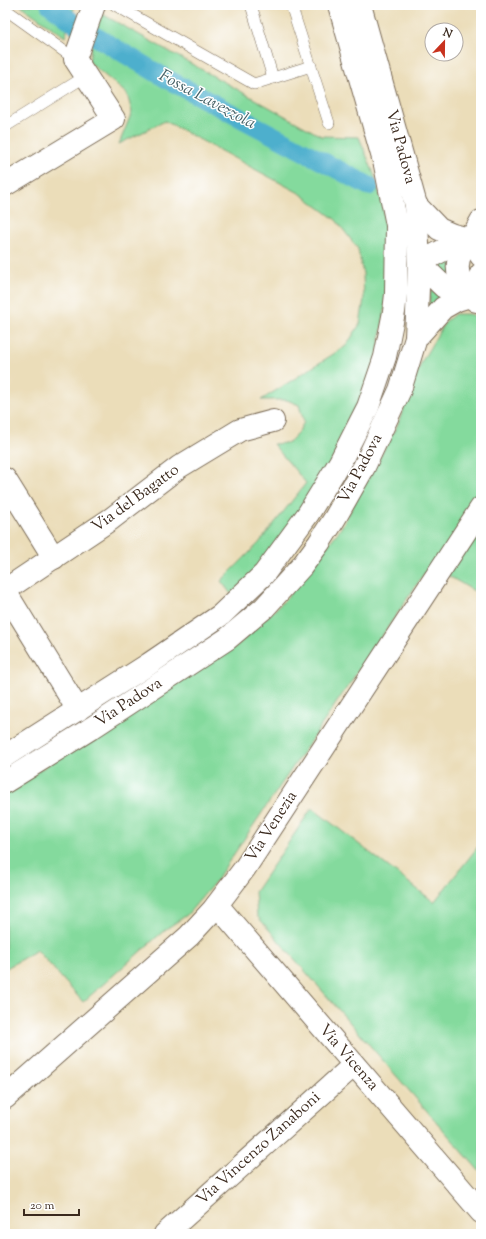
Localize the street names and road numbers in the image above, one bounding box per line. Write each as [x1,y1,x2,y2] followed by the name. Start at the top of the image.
[379,107,421,187] street label: Via Padova
[333,429,389,508] street label: Via Padova
[87,459,185,539] street label: Via del Bagatto
[91,672,168,733] street label: Via Padova
[240,786,304,867] street label: Via Venezia
[313,1020,384,1097] street label: Via Vicenza
[192,1087,326,1211] street label: Via Vincenzo Zanaboni

